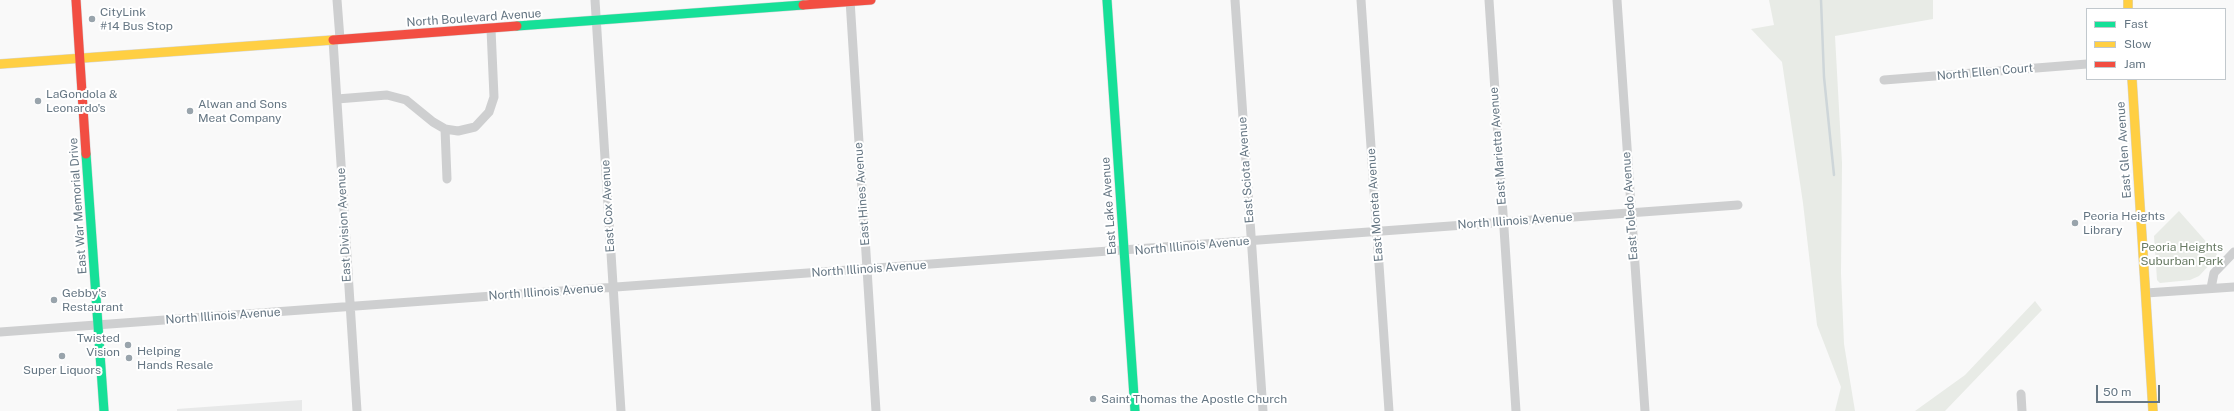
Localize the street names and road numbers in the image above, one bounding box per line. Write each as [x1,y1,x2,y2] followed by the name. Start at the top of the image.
[406,6,542,30] street label: North Boulevard Avenue
[1936,61,2034,83] street label: North Ellen Court
[1487,86,1509,206] street label: East Marietta Avenue
[2113,101,2135,199] street label: East Glen Avenue
[1235,116,1257,224] street label: East Sciota Avenue
[66,137,90,275] street label: East War Memorial Drive
[851,142,873,246] street label: East Hines Avenue
[1364,148,1386,262] street label: East Moneta Avenue
[1619,151,1641,261] street label: East Toledo Avenue
[1098,157,1120,255] street label: East Lake Avenue
[598,159,618,253] street label: East Cox Avenue
[334,167,354,283] street label: East Division Avenue
[1457,210,1573,232] street label: North Illinois Avenue
[1134,234,1250,258] street label: North Illinois Avenue
[811,258,927,280] street label: North Illinois Avenue
[488,281,604,303] street label: North Illinois Avenue
[165,305,281,327] street label: North Illinois Avenue

